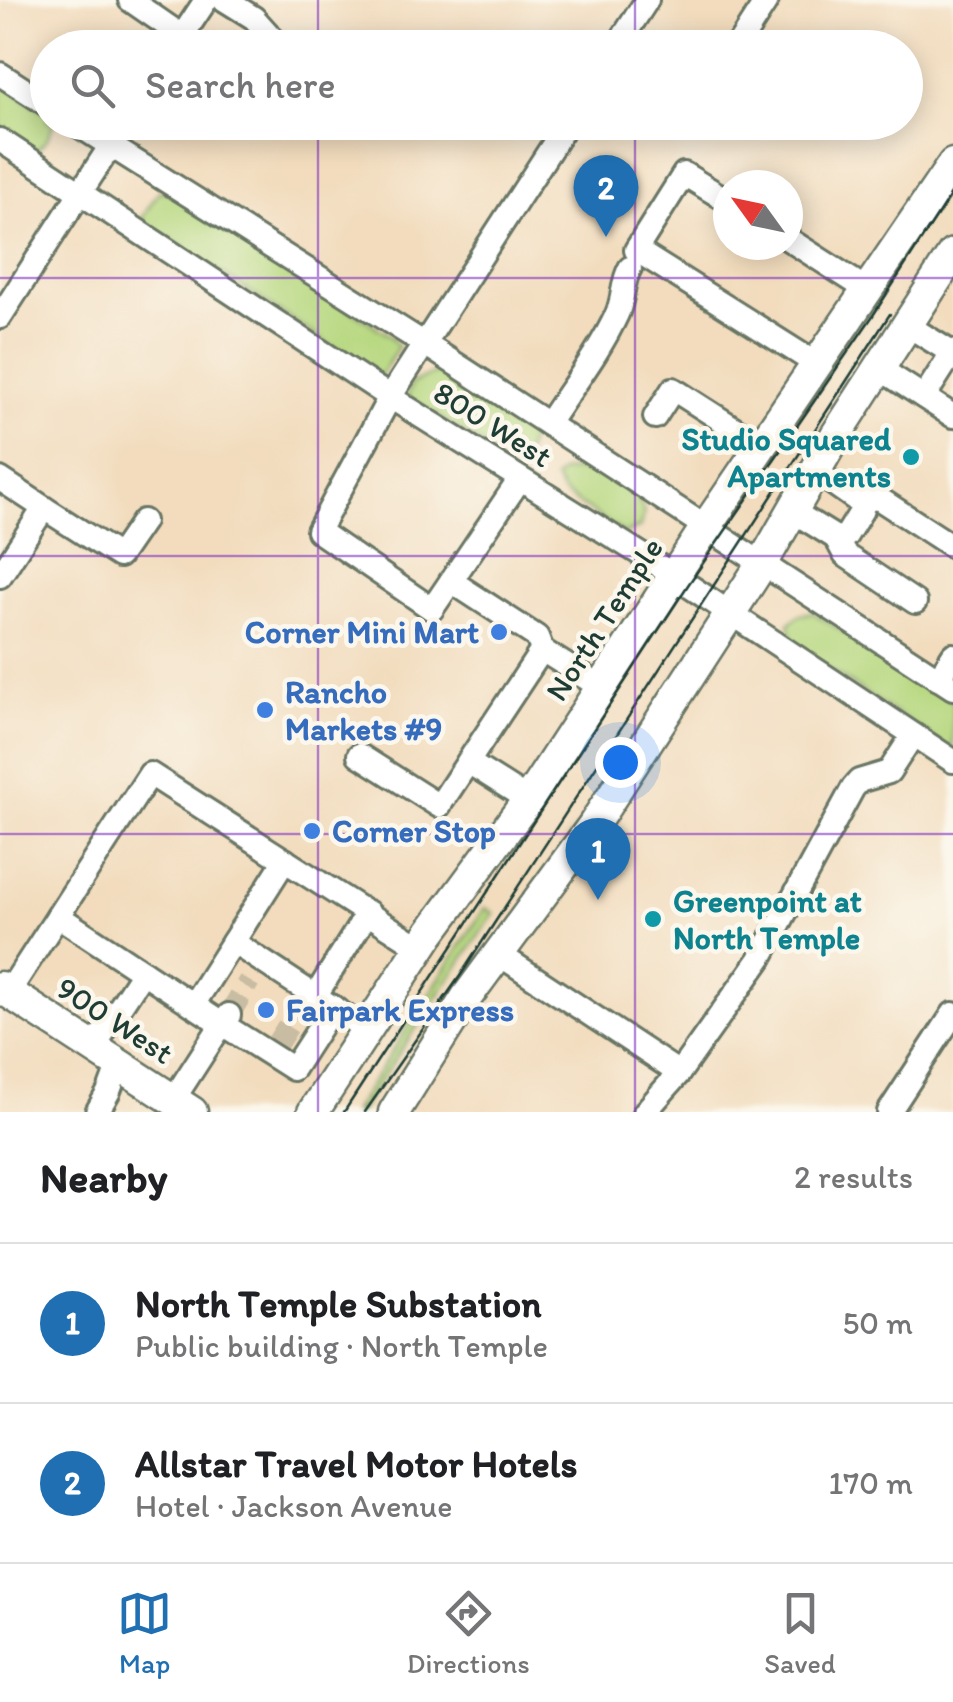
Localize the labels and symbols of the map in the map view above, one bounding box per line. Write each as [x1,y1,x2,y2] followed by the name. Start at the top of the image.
[574,154,638,237] pin: 2
[713,170,803,260] north arrow
[427,373,559,475] street label: 800 West
[681,420,892,495] place label: Studio Squared Apartments
[900,446,922,468] marker: Studio Squared Apartments
[537,530,671,708] street label: North Temple
[245,613,479,651] place label: Corner Mini Mart
[488,621,510,643] marker: Corner Mini Mart
[285,673,442,748] place label: Rancho Markets #9
[254,699,276,721] marker: Rancho Markets #9
[595,737,646,788] your location
[332,812,496,850] place label: Corner Stop
[566,818,630,900] pin: 1
[301,820,323,842] marker: Corner Stop
[673,882,862,957] place label: Greenpoint at North Temple
[642,908,664,930] marker: Greenpoint at North Temple
[50,968,180,1072] street label: 900 West
[286,991,514,1029] place label: Fairpark Express
[255,999,277,1021] marker: Fairpark Express

